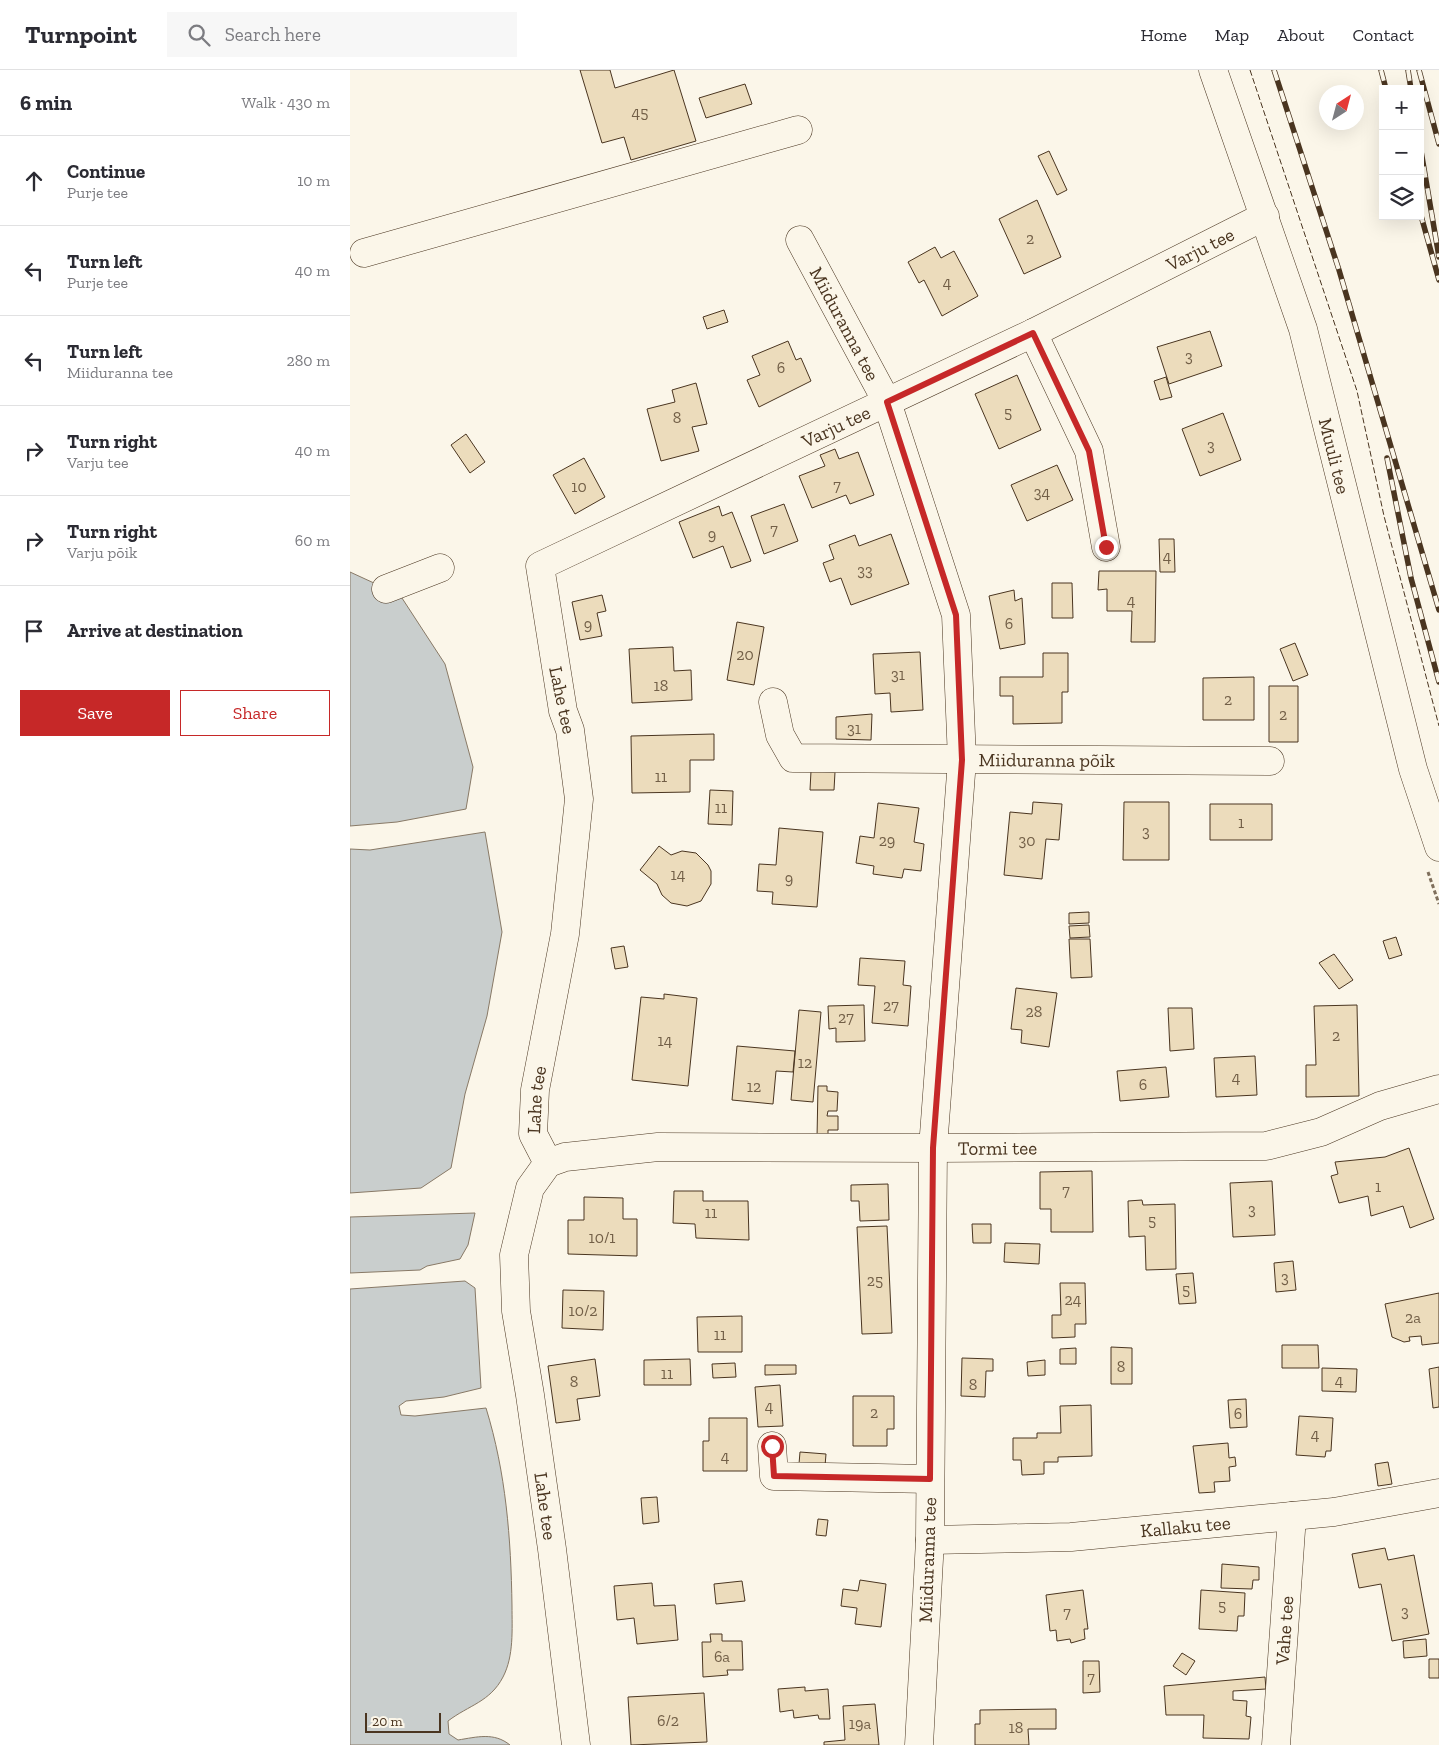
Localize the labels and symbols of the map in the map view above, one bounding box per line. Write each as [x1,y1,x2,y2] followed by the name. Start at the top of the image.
[1319,85,1364,130] north arrow
[632,103,648,122] house number: 45
[1161,223,1238,276] street label: Varju tee
[1026,229,1034,248] house number: 2
[805,263,884,385] street label: Miiduranna tee
[943,273,952,292] house number: 4
[1185,347,1193,366] house number: 3
[777,358,785,377] house number: 6
[797,401,874,453] street label: Varju tee
[1004,403,1012,422] house number: 5
[673,408,681,427] house number: 8
[1314,416,1355,496] street label: Muuli tee
[1207,436,1215,455] house number: 3
[833,476,841,495] house number: 7
[571,477,587,496] house number: 10
[1034,483,1051,502] house number: 34
[770,520,778,539] house number: 7
[708,525,716,544] house number: 9
[1095,536,1118,559] route end
[1163,547,1172,566] house number: 4
[857,561,873,580] house number: 33
[1127,591,1136,610] house number: 4
[1005,614,1013,633] house number: 6
[584,615,592,634] house number: 9
[736,645,754,664] house number: 20
[544,664,581,736] street label: Lahe tee
[891,665,905,684] house number: 31
[654,676,668,695] house number: 18
[1224,690,1232,709] house number: 2
[1279,705,1287,724] house number: 2
[847,719,861,738] house number: 31
[979,748,1115,772] street label: Miiduranna põik
[655,767,667,786] house number: 11
[715,798,727,817] house number: 11
[1238,813,1244,832] house number: 1
[1142,822,1150,841] house number: 3
[879,831,895,850] house number: 29
[1018,831,1036,850] house number: 30
[671,865,686,884] house number: 14
[785,869,793,888] house number: 9
[883,996,899,1015] house number: 27
[1026,1002,1042,1021] house number: 28
[838,1008,854,1027] house number: 27
[1332,1026,1340,1045] house number: 2
[658,1031,673,1050] house number: 14
[798,1053,812,1072] house number: 12
[522,1064,551,1134] street label: Lahe tee
[1232,1068,1241,1087] house number: 4
[1139,1075,1147,1094] house number: 6
[747,1077,761,1096] house number: 12
[958,1136,1037,1160] street label: Tormi tee
[1375,1177,1381,1196] house number: 1
[1062,1181,1070,1200] house number: 7
[1248,1200,1256,1219] house number: 3
[705,1203,717,1222] house number: 11
[1148,1211,1156,1230] house number: 5
[589,1228,615,1247] house number: 10/1
[1281,1268,1289,1287] house number: 3
[867,1271,883,1290] house number: 25
[1182,1280,1190,1299] house number: 5
[1065,1290,1082,1309] house number: 24
[569,1301,597,1320] house number: 10/2
[1405,1308,1421,1327] house number: 2a
[714,1325,726,1344] house number: 11
[1117,1357,1125,1376] house number: 8
[661,1364,673,1383] house number: 11
[1335,1371,1344,1390] house number: 4
[570,1372,578,1391] house number: 8
[969,1375,977,1394] house number: 8
[765,1397,774,1416] house number: 4
[870,1403,878,1422] house number: 2
[1234,1404,1242,1423] house number: 6
[1311,1425,1320,1444] house number: 4
[761,1435,784,1458] route start
[721,1447,730,1466] house number: 4
[529,1471,562,1542] street label: Lahe tee
[914,1497,941,1623] street label: Miiduranna tee
[1139,1511,1232,1542] street label: Kallaku tee
[1271,1595,1298,1667] street label: Vahe tee
[1218,1596,1226,1615] house number: 5
[1401,1602,1409,1621] house number: 3
[1063,1603,1071,1622] house number: 7
[714,1647,730,1666] house number: 6a
[1087,1668,1095,1687] house number: 7
[365,1710,441,1733] scale bar
[657,1711,679,1730] house number: 6/2
[849,1714,871,1733] house number: 19a
[1009,1718,1023,1737] house number: 18

